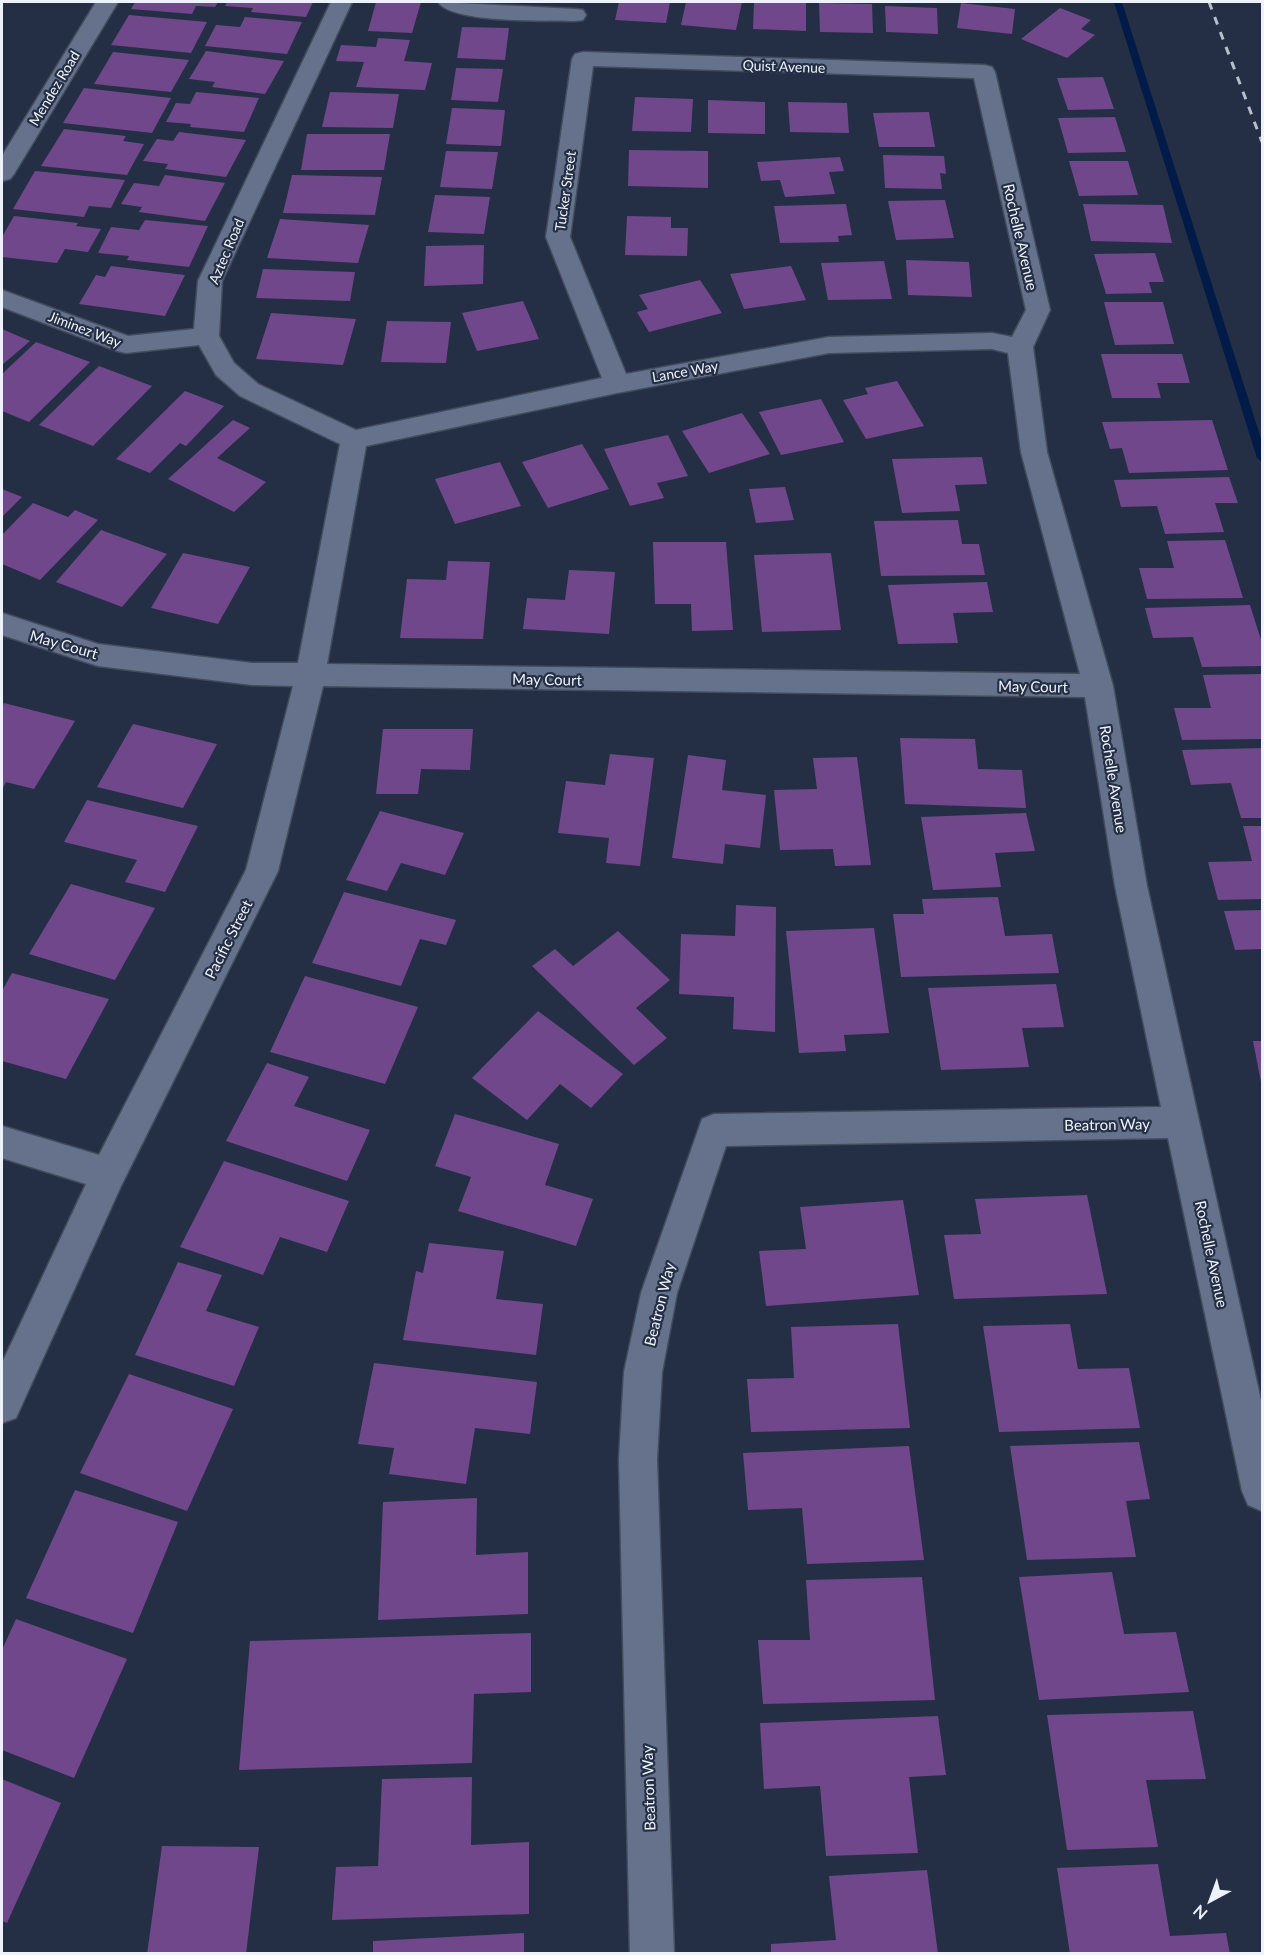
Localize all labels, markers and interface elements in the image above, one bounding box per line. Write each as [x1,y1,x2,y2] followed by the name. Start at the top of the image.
[25,48,83,128] street label: Mendez Road
[742,56,826,76] street label: Quist Avenue
[551,150,579,232] street label: Tucker Street
[1000,182,1042,292] street label: Rochelle Avenue
[205,216,247,286] street label: Aztec Road
[46,307,125,351] street label: Jiminez Way
[651,357,720,385] street label: Lance Way
[28,626,101,662] street label: May Court
[512,669,583,689] street label: May Court
[998,676,1069,696] street label: May Court
[1097,724,1131,834] street label: Rochelle Avenue
[200,896,256,981] street label: Pacific Street
[1064,1114,1150,1134] street label: Beatron Way
[1192,1199,1232,1309] street label: Rochelle Avenue
[640,1260,678,1348] street label: Beatron Way
[638,1745,658,1831] street label: Beatron Way
[1180,1871,1240,1931] north arrow
[1189,1901,1211,1924] text: N

